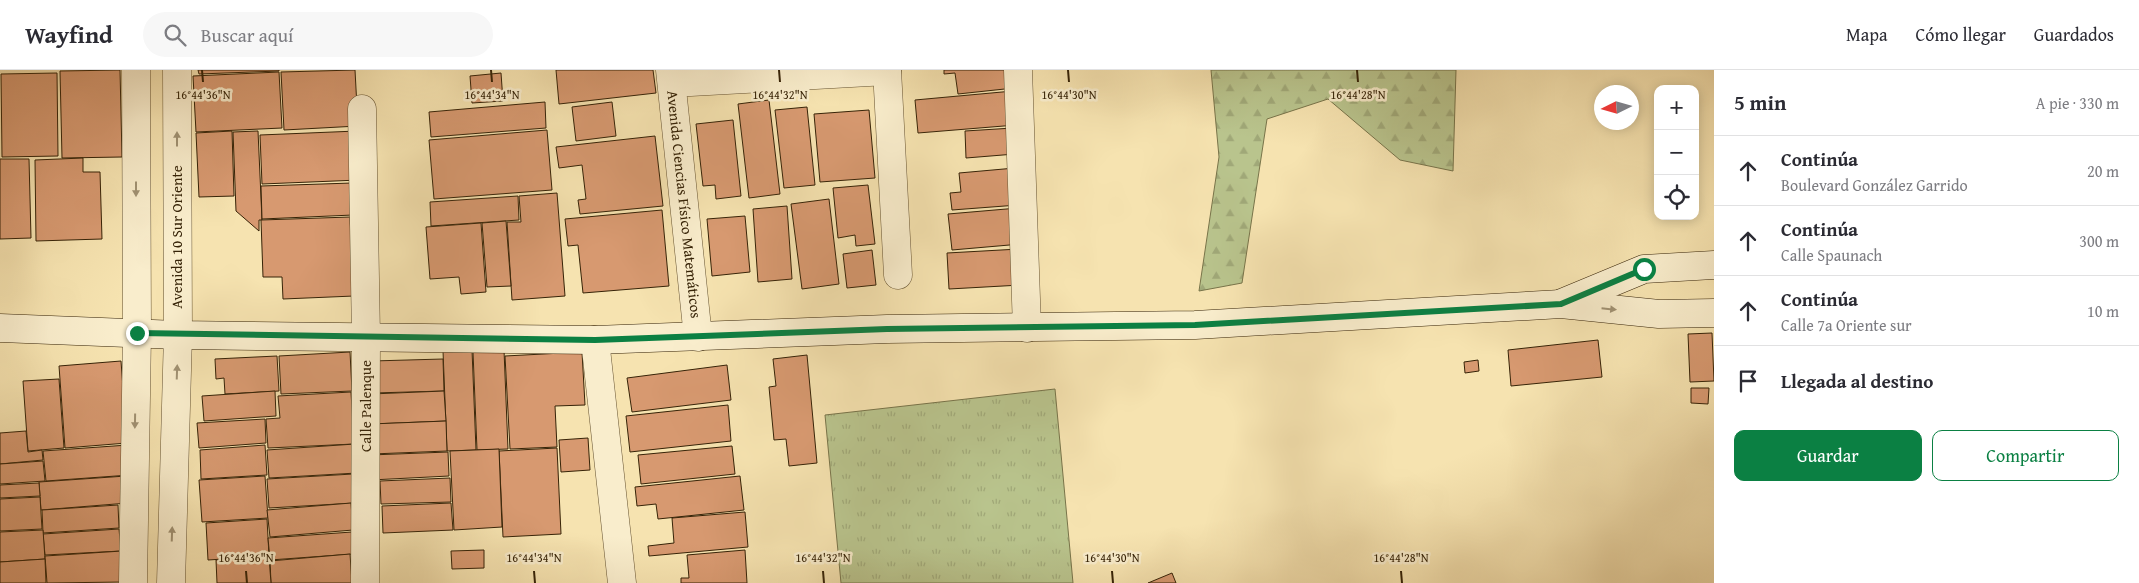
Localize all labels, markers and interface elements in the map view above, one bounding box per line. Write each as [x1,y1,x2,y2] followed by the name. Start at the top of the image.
[143,12,493,57] search box
[25,17,113,52] text: Wayfind
[161,21,189,49] icon: search
[201,21,293,49] text: Buscar aquí
[1846,21,1888,48] text: Mapa
[1916,21,2006,48] text: Cómo llegar
[2034,21,2114,48] text: Guardados
[1594,85,1639,130] north arrow
[1654,85,1699,220] map controls
[1654,85,1699,130] button: +
[175,86,231,103] text: 16°44'36"N
[464,86,520,103] text: 16°44'34"N
[752,86,808,103] text: 16°44'32"N
[1041,86,1097,103] text: 16°44'30"N
[1330,86,1386,103] text: 16°44'28"N
[1734,87,1786,118] text: 5 min
[662,89,707,319] street label: Avenida Ciencias Físico Matemáticos
[2036,91,2119,115] text: A pie · 330 m
[1654,130,1699,175] button: −
[173,131,181,147] one-way arrow
[1781,145,1858,173] text: Continúa
[1734,157,1762,185] icon: ahead
[2087,159,2119,183] text: 20 m
[166,165,187,309] street label: Avenida 10 Sur Oriente
[1781,173,1968,197] text: Boulevard González Garrido
[1654,175,1699,220] button: locate
[132,181,140,197] one-way arrow
[1781,215,1858,243] text: Continúa
[1734,227,1762,255] icon: ahead
[2079,229,2119,253] text: 300 m
[1781,243,1882,267] text: Calle Spaunach
[1633,258,1656,281] route start
[1781,285,1858,313] text: Continúa
[1734,297,1762,325] icon: ahead
[2087,299,2119,323] text: 10 m
[1602,305,1618,313] one-way arrow
[1781,313,1912,337] text: Calle 7a Oriente sur
[126,322,149,345] route end
[355,360,376,452] street label: Calle Palenque
[173,364,181,380] one-way arrow
[1734,367,1762,395] icon: arrive
[1781,367,1933,395] text: Llegada al destino
[131,413,139,429] one-way arrow
[1734,430,1922,481] button: Guardar
[1932,430,2119,481] button: Compartir
[169,526,177,542] one-way arrow
[218,549,274,566] text: 16°44'36"N
[506,549,562,566] text: 16°44'34"N
[795,549,851,566] text: 16°44'32"N
[1084,549,1140,566] text: 16°44'30"N
[1373,549,1429,566] text: 16°44'28"N

